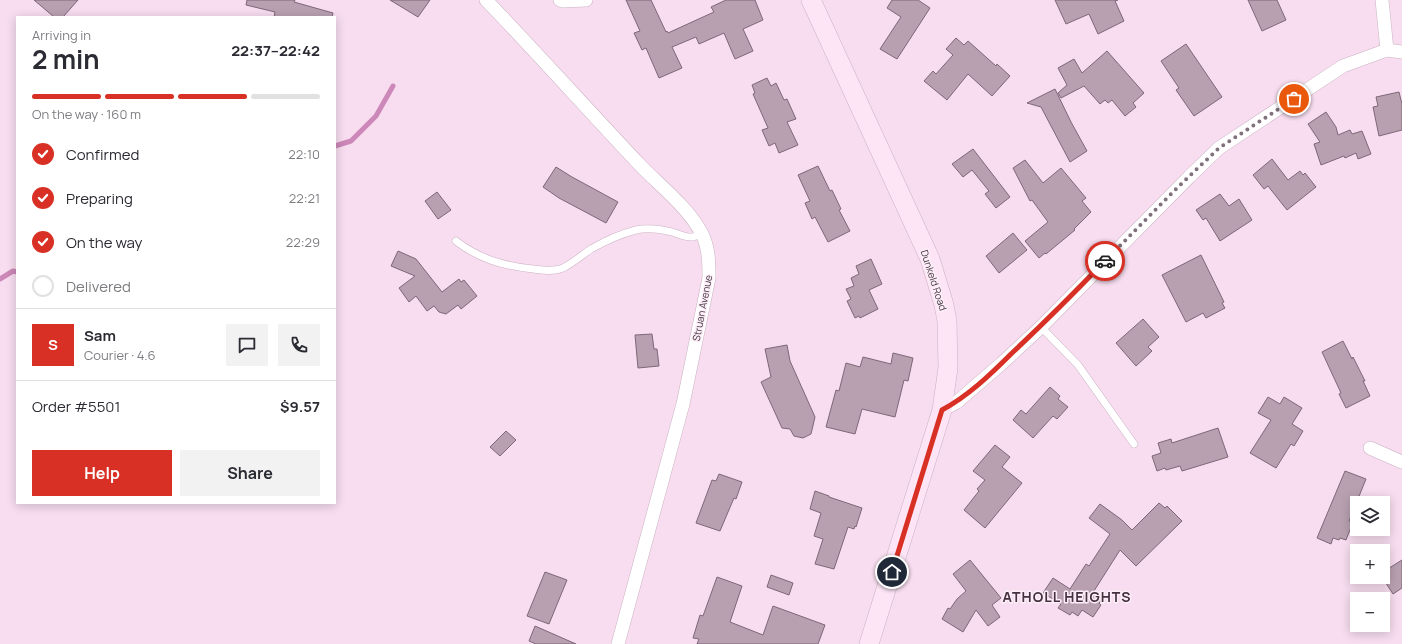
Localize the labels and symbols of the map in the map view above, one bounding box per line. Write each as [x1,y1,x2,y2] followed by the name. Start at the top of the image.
[1277,82,1311,116] pin
[1085,241,1125,281] courier
[918,248,950,312] street label: Dunkeld Road
[689,273,715,342] street label: Struan Avenue
[875,555,909,589] pin
[1003,587,1131,606] district label: ATHOLL HEIGHTS

